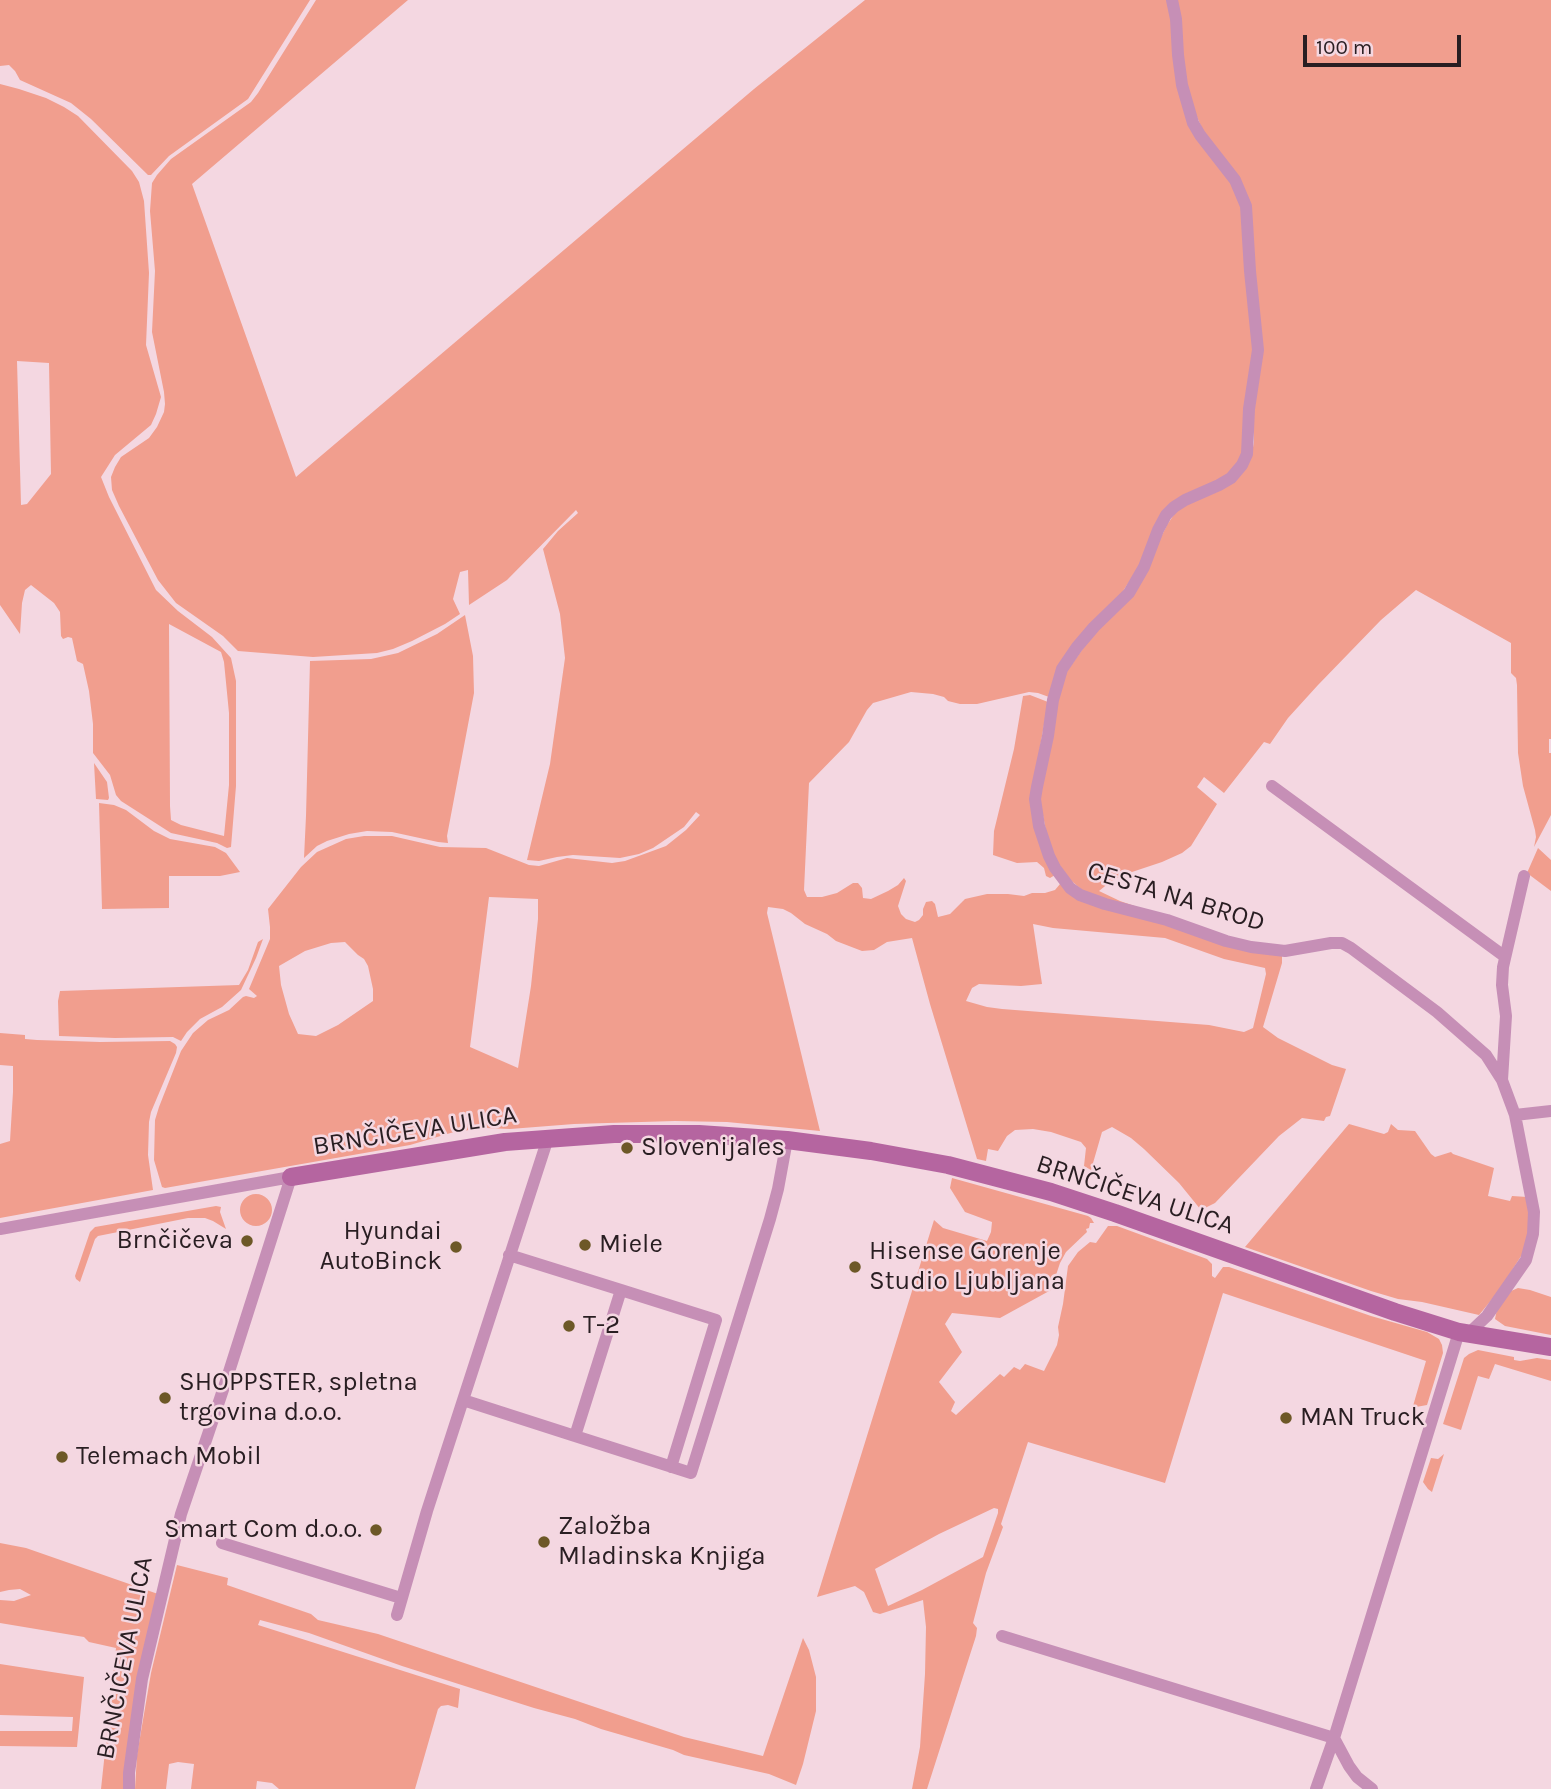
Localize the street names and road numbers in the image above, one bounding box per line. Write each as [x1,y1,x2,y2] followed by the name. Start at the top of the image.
[1083,855,1269,939] street label: CESTA NA BROD
[311,1099,519,1163] street label: BRNČIČEVA ULICA
[1032,1148,1238,1242] street label: BRNČIČEVA ULICA
[90,1554,160,1762] street label: BRNČIČEVA ULICA

